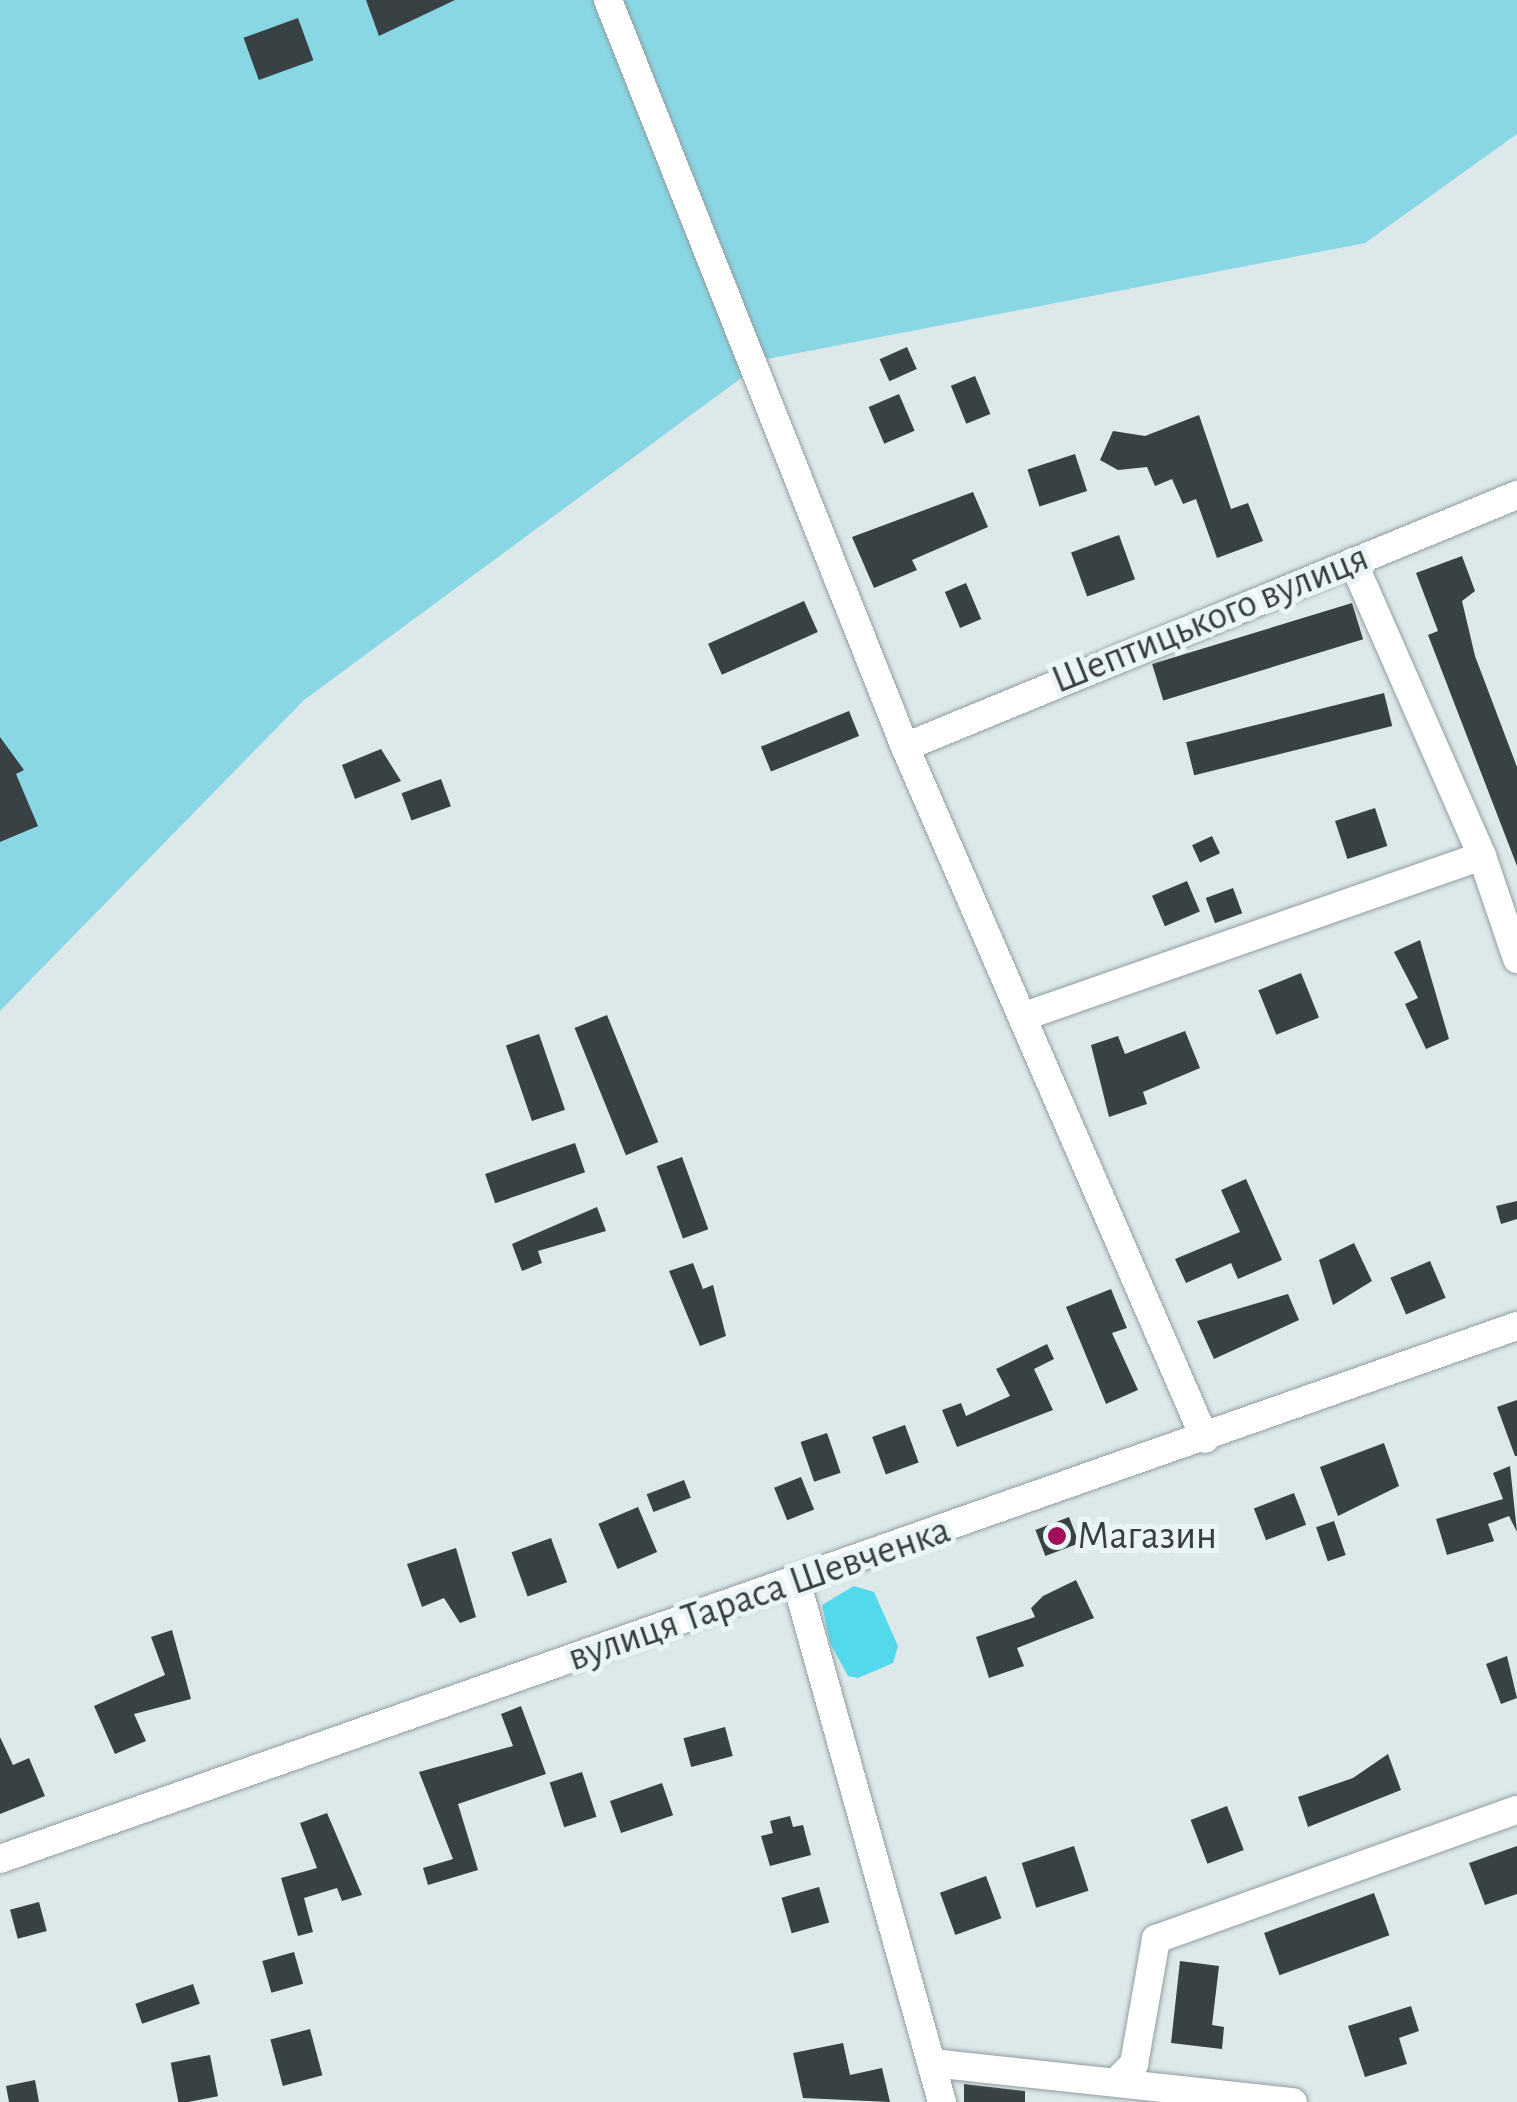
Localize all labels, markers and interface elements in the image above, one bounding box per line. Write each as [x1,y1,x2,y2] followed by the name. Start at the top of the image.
[1045,534,1375,704] street label: Шептицького вулиця
[562,1506,956,1682] street label: вулиця Тараса Шевченка
[1077,1512,1217,1560] place label: Магазин
[1046,1525,1068,1547] marker: Магазин

